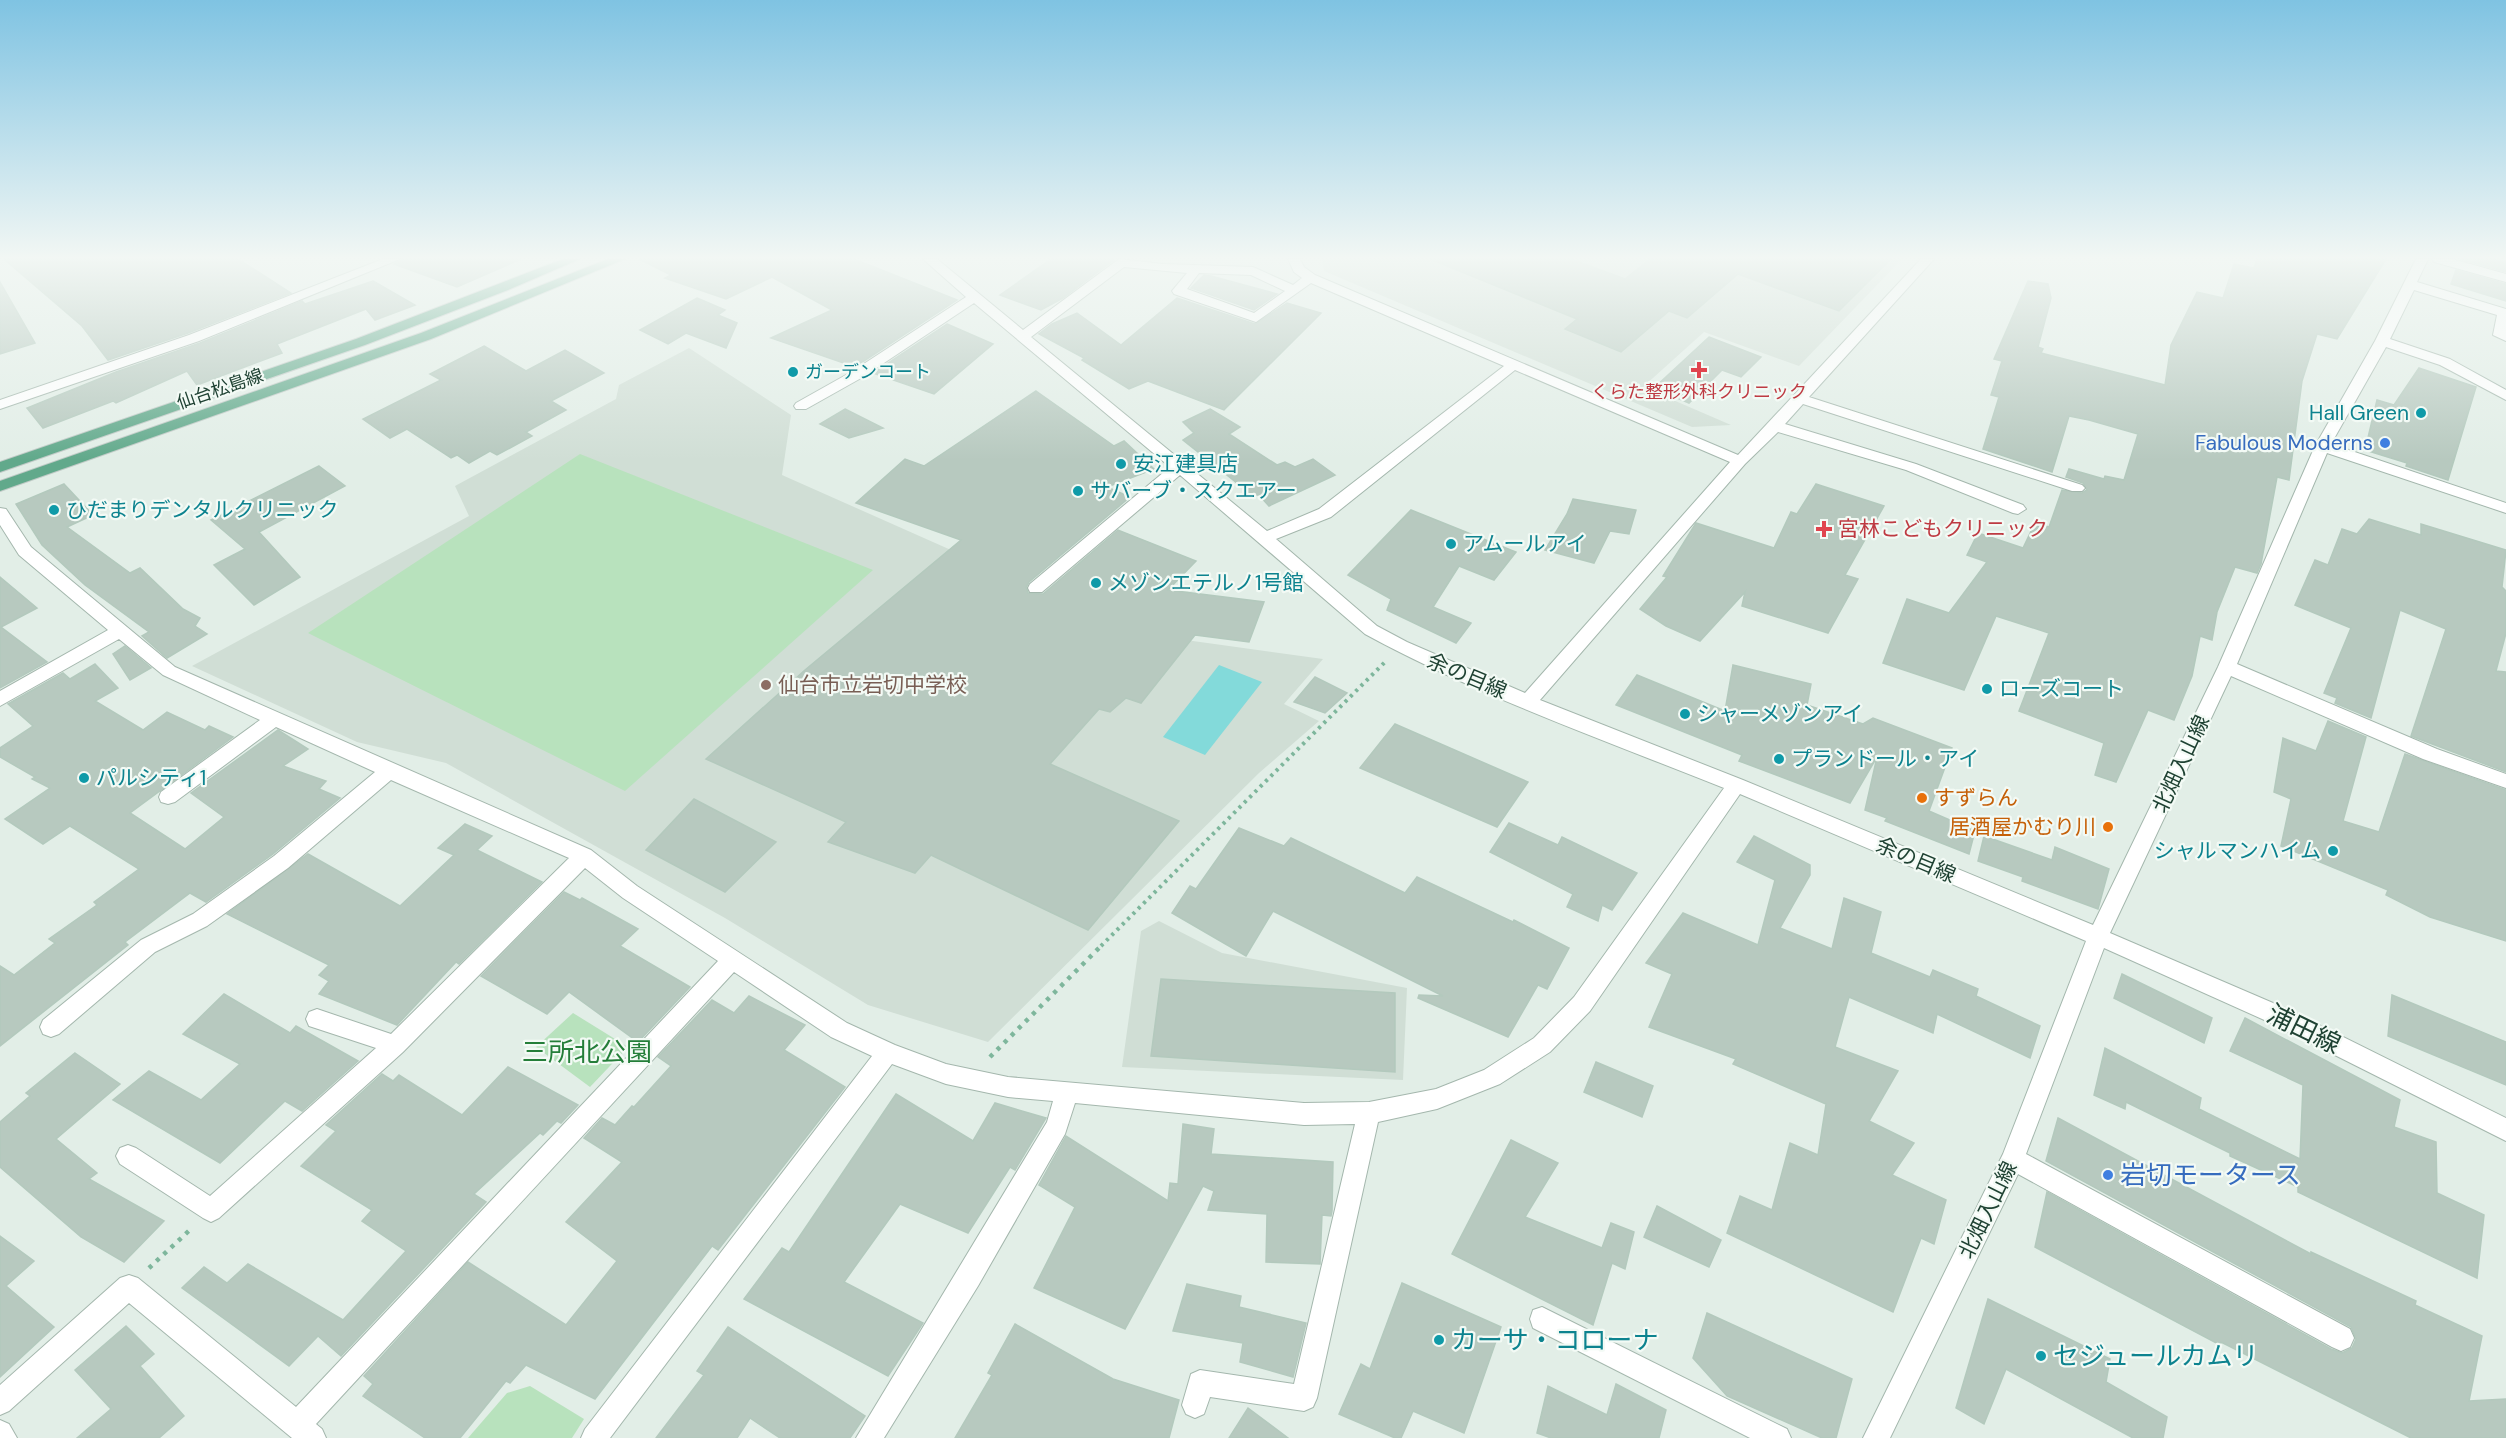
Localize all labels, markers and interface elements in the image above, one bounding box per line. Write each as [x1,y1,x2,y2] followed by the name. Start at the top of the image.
[805,360,931,384] place label: ガーデンコート
[1690,361,1708,379] marker: くらた整形外科クリニック
[174,363,266,415] street label: 仙台松島線
[786,365,800,379] marker: ガーデンコート
[1591,380,1807,404] place label: くらた整形外科クリニック
[2309,399,2409,427] place label: Hall Green
[2414,406,2428,420] marker: Hall Green
[2195,429,2373,457] place label: Fabulous Moderns
[2378,436,2392,450] marker: Fabulous Moderns
[1133,450,1238,478] place label: 安江建具店
[1114,457,1128,471] marker: 安江建具店
[1090,477,1297,505] place label: サバーブ・スクエアー
[1071,484,1085,498] marker: サバーブ・スクエアー
[66,496,339,524] place label: ひだまりデンタルクリニック
[47,503,61,517] marker: ひだまりデンタルクリニック
[1838,515,2048,543] place label: 宮林こどもクリニック
[1815,520,1833,538] marker: 宮林こどもクリニック
[1463,530,1586,558] place label: アムールアイ
[1444,537,1458,551] marker: アムールアイ
[1108,569,1304,597] place label: メゾンエテルノ1号館
[1089,576,1103,590] marker: メゾンエテルノ1号館
[1423,647,1511,705] street label: 余の目線
[778,671,967,699] place label: 仙台市立岩切中学校
[1999,675,2124,703] place label: ローズコート
[759,678,773,692] marker: 仙台市立岩切中学校
[1980,682,1994,696] marker: ローズコート
[1697,700,1863,728] place label: シャーメゾンアイ
[1678,707,1692,721] marker: シャーメゾンアイ
[2146,711,2216,817] street label: 北畑入山線
[1791,745,1979,773] place label: プランドール・アイ
[1772,752,1786,766] marker: プランドール・アイ
[96,764,206,792] place label: パルシティ1
[77,771,91,785] marker: パルシティ1
[1934,784,2018,812] place label: すずらん
[1915,791,1929,805] marker: すずらん
[1949,813,2096,841] place label: 居酒屋かむり川
[2101,820,2115,834] marker: 居酒屋かむり川
[1872,831,1960,889] street label: 余の目線
[2154,837,2321,865] place label: シャルマンハイム
[2326,844,2340,858] marker: シャルマンハイム
[2261,997,2347,1061] street label: 浦田線
[522,1035,652,1069] park label: 三所北公園
[1952,1157,2024,1263] street label: 北畑入山線
[2120,1158,2301,1192] place label: 岩切モータース
[2101,1168,2115,1182] marker: 岩切モータース
[1451,1323,1658,1357] place label: カーサ・コローナ
[1432,1333,1446,1347] marker: カーサ・コローナ
[2053,1339,2258,1373] place label: セジュールカムリ
[2034,1349,2048,1363] marker: セジュールカムリ

